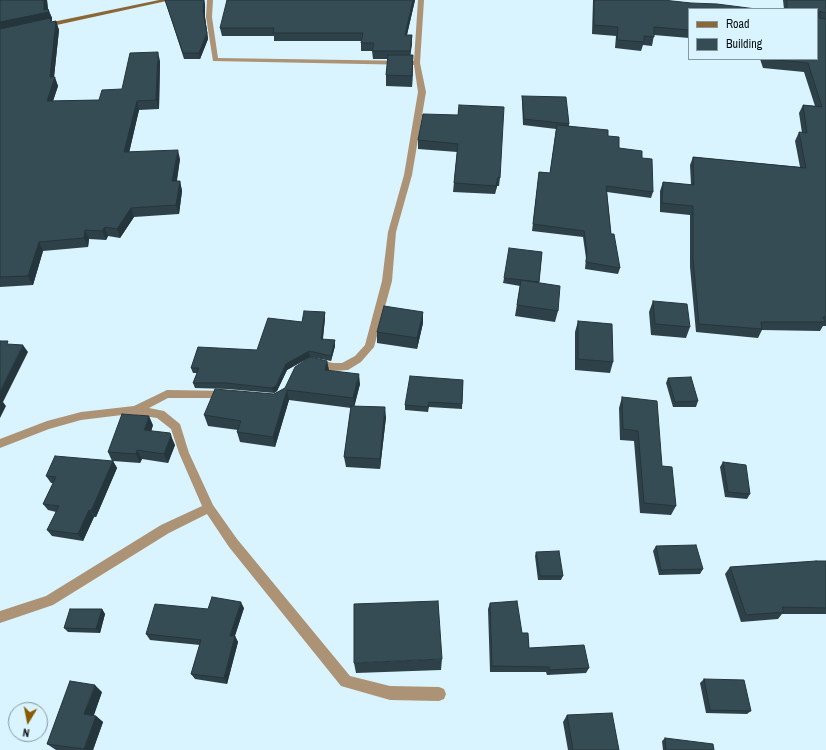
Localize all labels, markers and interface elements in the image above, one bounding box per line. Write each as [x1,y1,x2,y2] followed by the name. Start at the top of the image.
[688,8,818,60] legend
[726,16,750,32] text: Road
[726,36,762,52] text: Building
[8,702,48,742] north arrow
[22,725,31,740] text: N

